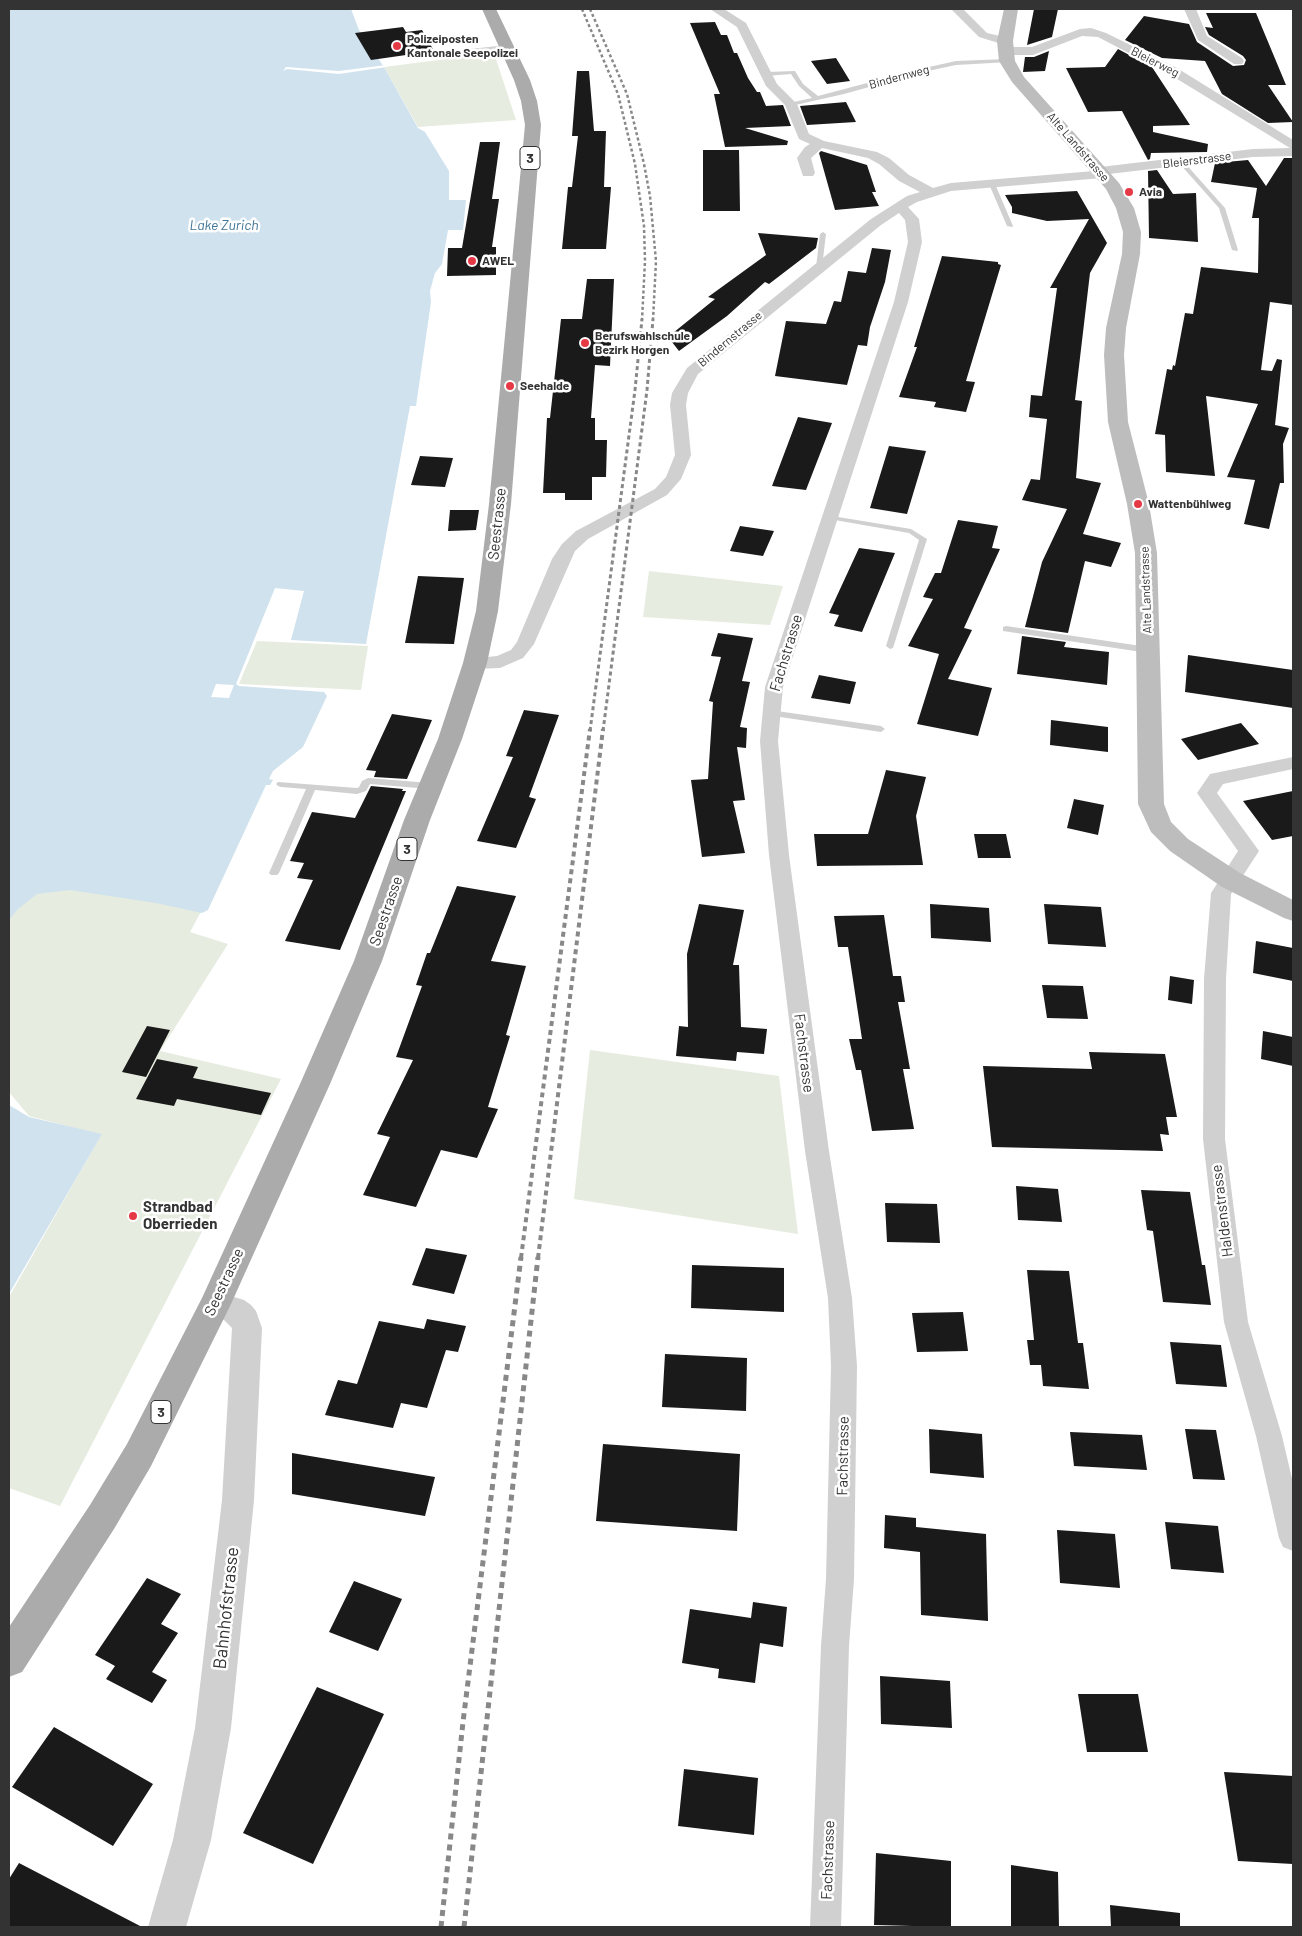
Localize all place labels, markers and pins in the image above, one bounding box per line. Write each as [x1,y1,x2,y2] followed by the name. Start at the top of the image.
[407,32,518,60] place label: Polizeiposten Kantonale Seepolizei
[391,40,403,52] marker: Polizeiposten Kantonale Seepolizei
[1139,185,1162,199] place label: Avia
[1123,186,1135,198] marker: Avia
[482,254,514,268] place label: AWEL
[466,255,478,267] marker: AWEL
[595,329,690,357] place label: Berufswahlschule Bezirk Horgen
[579,337,591,349] marker: Berufswahlschule Bezirk Horgen
[520,379,569,393] place label: Seehalde
[504,380,516,392] marker: Seehalde
[1148,497,1231,511] place label: Wattenbühlweg
[1132,498,1144,510] marker: Wattenbühlweg
[143,1198,217,1233] place label: Strandbad Oberrieden
[127,1210,139,1222] marker: Strandbad Oberrieden

